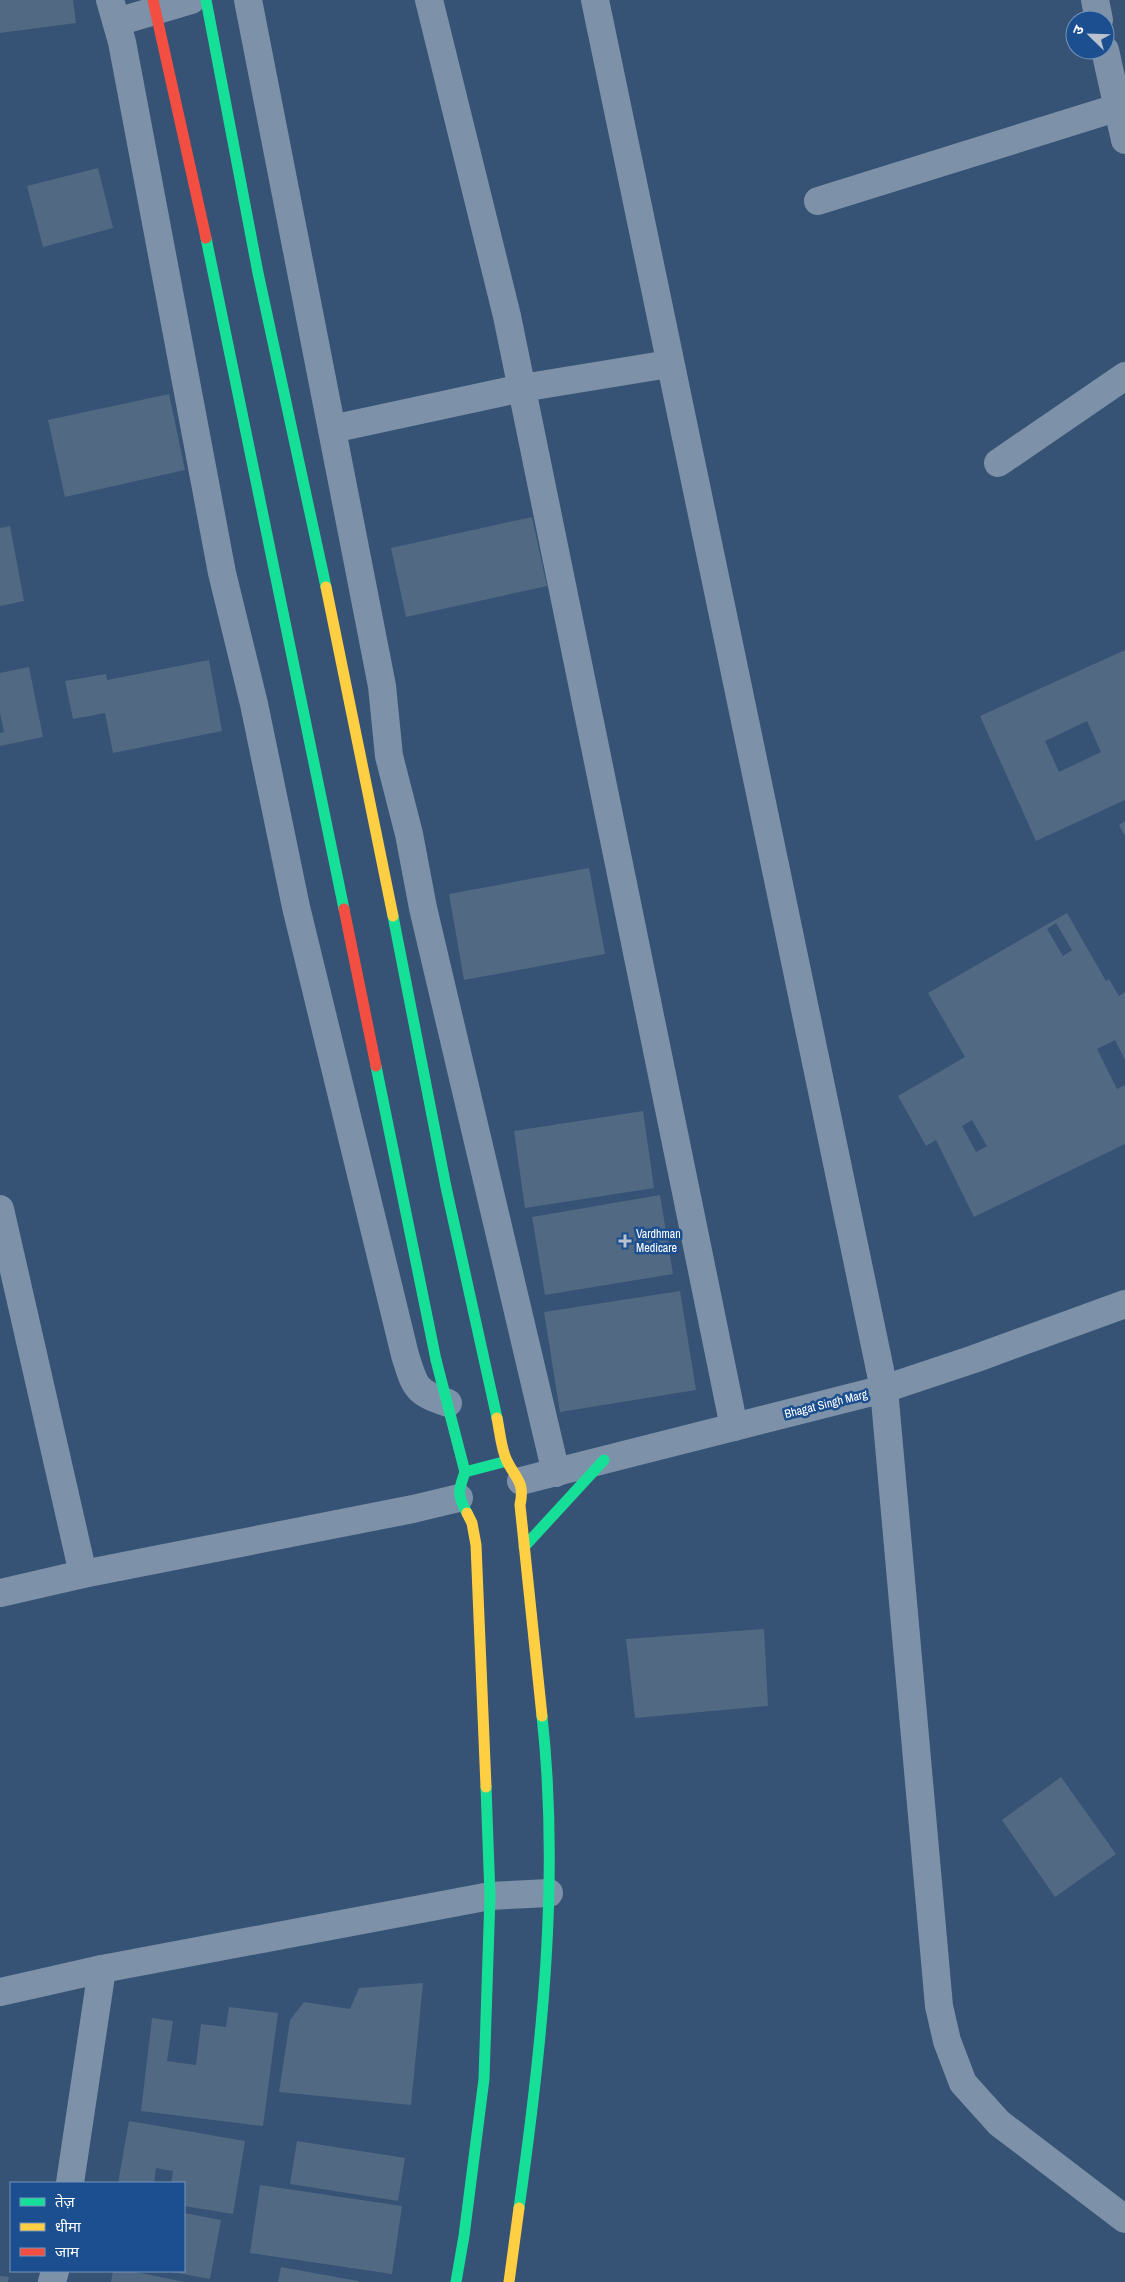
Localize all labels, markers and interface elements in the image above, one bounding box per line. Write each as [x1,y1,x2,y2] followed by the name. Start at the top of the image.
[1065,10,1115,60] north arrow
[1068,22,1088,37] text: उ
[636,1226,681,1256] place label: Vardhman Medicare
[618,1234,632,1248] marker: Vardhman Medicare
[783,1386,870,1422] street label: Bhagat Singh Marg
[10,2182,185,2272] legend
[55,2191,76,2212] text: तेज़
[55,2216,82,2237] text: धीमा
[55,2241,80,2262] text: जाम

